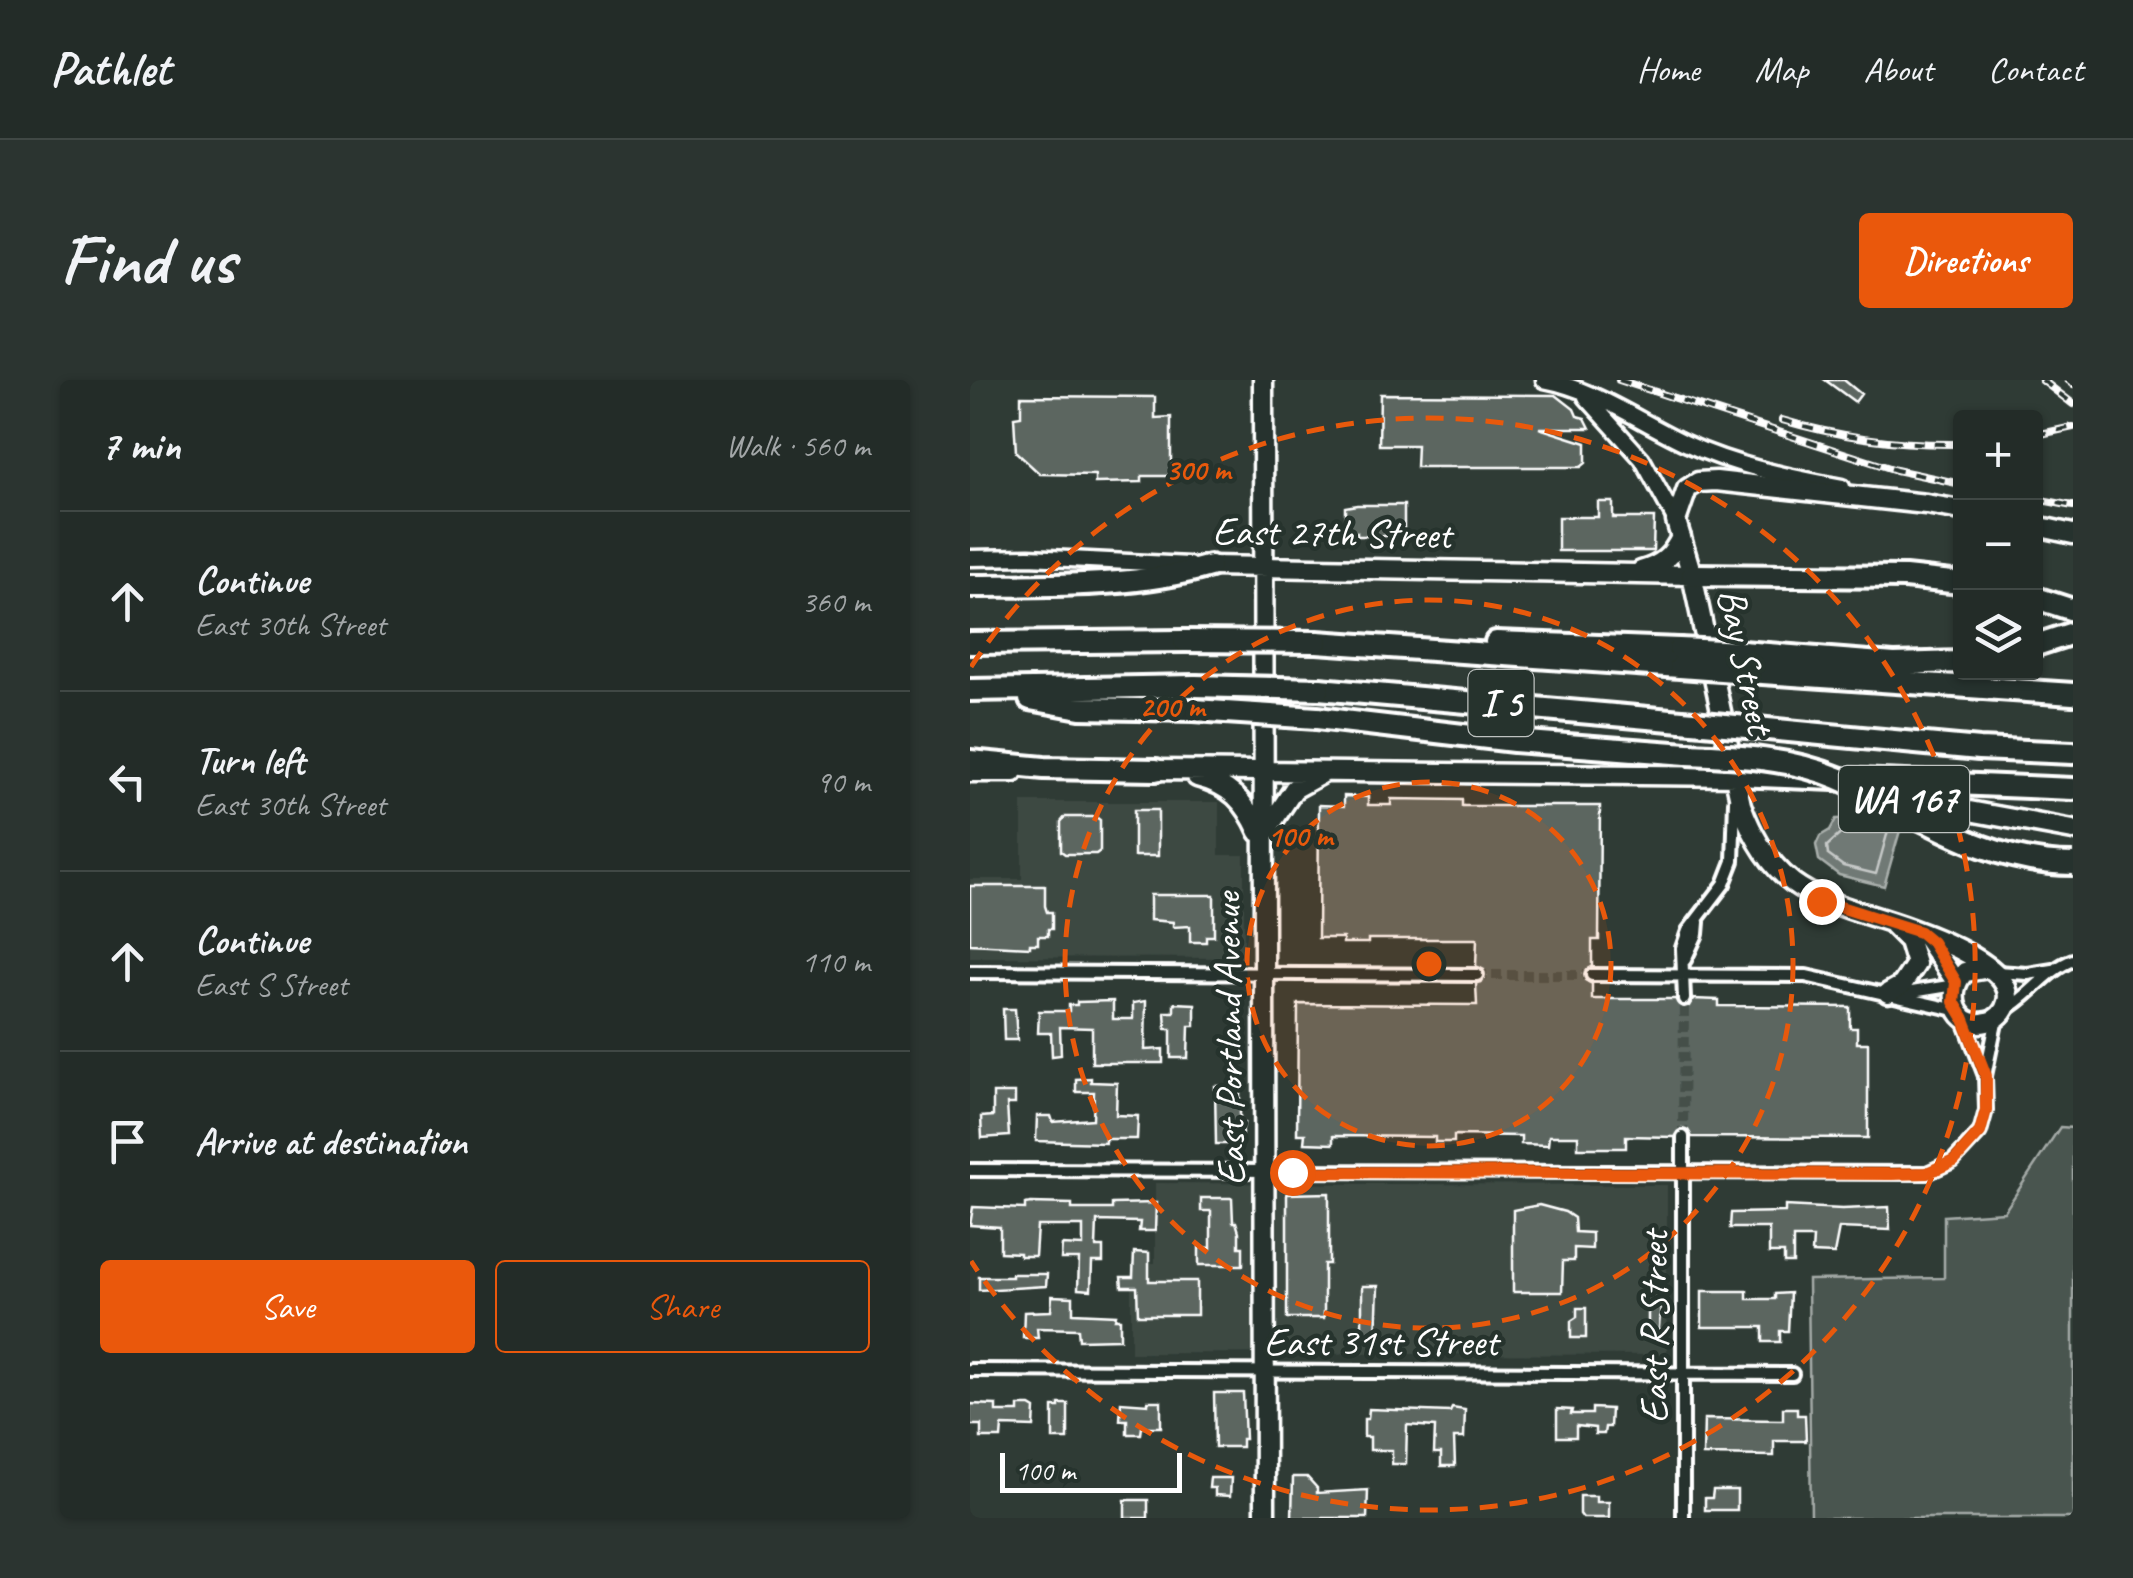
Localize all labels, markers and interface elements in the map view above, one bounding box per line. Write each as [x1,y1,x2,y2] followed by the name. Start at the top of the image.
[50,39,171,99] text: Pathlet
[1637,47,1700,92] text: Home
[1755,47,1808,92] text: Map
[1863,47,1933,92] text: About
[1988,47,2083,92] text: Contact
[1859,213,2073,308] button: Directions
[60,216,235,304] text: Find us
[1953,410,2043,680] map controls
[1953,410,2043,500] button: +
[100,419,180,472] text: 7 min
[726,425,870,466] text: Walk · 560 m
[1166,451,1233,489] text: 300 m
[1953,500,2043,590] button: −
[1212,506,1455,560] street label: East 27th Street
[195,557,309,604] text: Continue
[100,574,155,629] icon: ahead
[801,581,870,622] text: 360 m
[1706,584,1787,742] street label: Bay Street
[1953,590,2043,680] button: layers
[195,604,386,645] text: East 30th Street
[1468,670,1534,736] road number: I 5
[1140,688,1207,726] text: 200 m
[195,737,305,784] text: Turn left
[100,754,155,809] icon: left
[816,761,870,802] text: 90 m
[1839,766,1969,832] road number: WA 167
[195,784,386,825] text: East 30th Street
[1268,817,1335,855] text: 100 m
[1799,879,1845,925] route end
[1201,889,1257,1186] street label: East Portland Avenue
[195,917,309,964] text: Continue
[100,934,155,989] icon: ahead
[801,941,870,982] text: 110 m
[1411,946,1447,982] centre of rings
[195,964,348,1005] text: East S Street
[100,1114,155,1169] icon: arrive
[195,1118,467,1165] text: Arrive at destination
[1270,1150,1316,1196] route start
[1629,1227,1679,1423] street label: East R Street
[100,1260,475,1353] button: Save
[495,1260,870,1353] button: Share
[1264,1317,1502,1367] street label: East 31st Street
[1000,1448,1182,1492] scale bar
[1015,1453,1075,1488] text: 100 m

